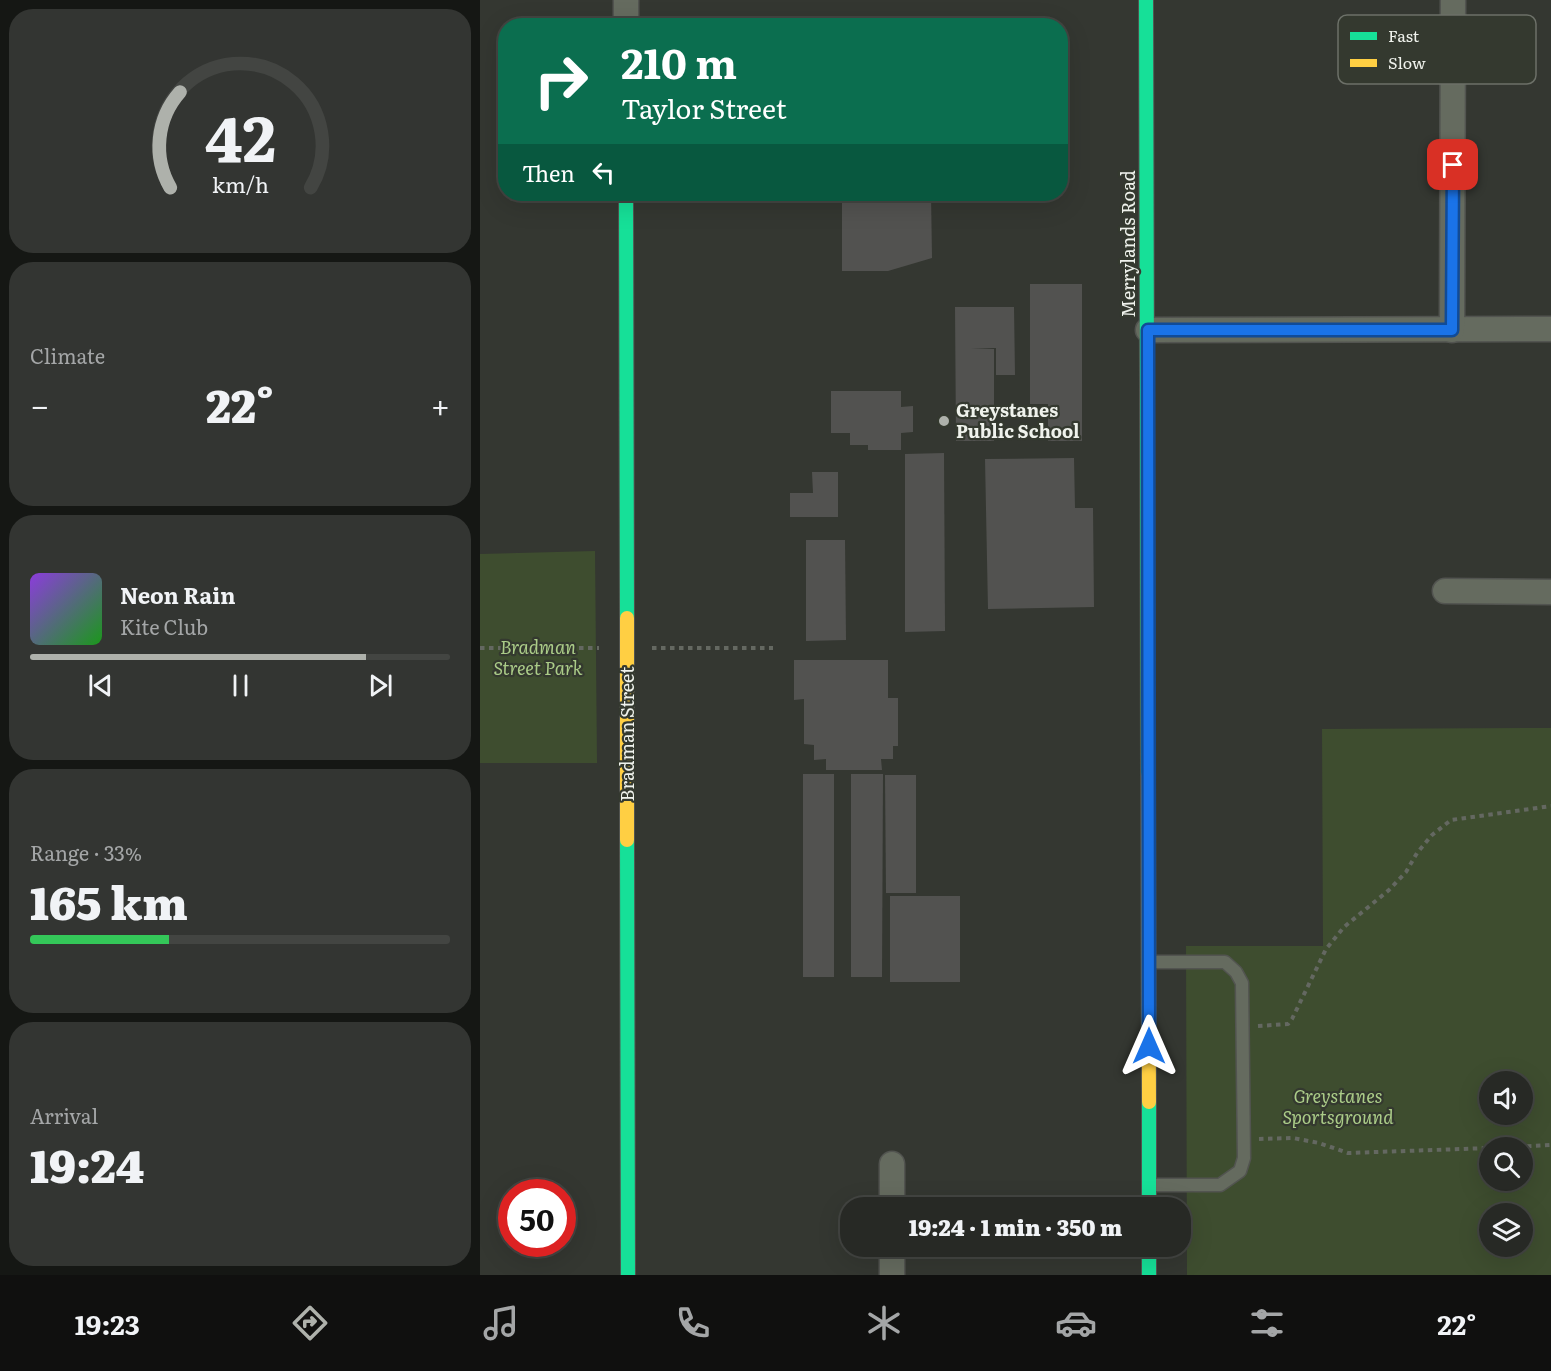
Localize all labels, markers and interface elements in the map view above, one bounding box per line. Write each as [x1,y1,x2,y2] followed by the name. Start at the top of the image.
[1338,15,1536,84] legend
[1388,23,1420,47] text: Fast
[621,30,737,92] text: 210 m
[522,42,600,120] icon: right
[1388,50,1426,74] text: Slow
[621,87,787,127] text: Taylor Street
[204,89,276,181] text: 42
[1427,139,1478,190] pin
[1436,148,1469,181] icon: arrive
[522,156,575,189] text: Then
[587,156,620,189] icon: left
[211,168,269,200] text: km/h
[1114,170,1141,318] street label: Merrylands Road
[30,340,105,370] text: Climate
[206,370,274,437] text: 22°
[30,379,49,428] text: −
[431,379,450,428] text: +
[956,396,1080,444] place label: Greystanes Public School
[937,414,951,428] marker: Greystanes Public School
[120,578,236,611] text: Neon Rain
[120,611,208,641] text: Kite Club
[493,633,583,681] park label: Bradman Street Park
[613,666,640,801] street label: Bradman Street
[84,669,117,702] icon: previous
[224,669,257,702] icon: pause
[364,669,397,702] icon: next
[30,837,142,867] text: Range · 33%
[30,867,188,934] text: 165 km
[1117,1014,1181,1078] position arrow
[1479,1071,1533,1257] map controls
[1479,1071,1533,1125] button: sound
[1282,1082,1394,1130] park label: Greystanes Sportsground
[30,1100,98,1130] text: Arrival
[30,1130,144,1197] text: 19:24
[1479,1137,1533,1191] button: search
[498,1179,576,1257] speed limit sign: 50
[1479,1203,1533,1257] button: layers
[909,1210,1122,1243] text: 19:24 · 1 min · 350 m
[289,1302,331,1344] icon: directions
[480,1302,522,1344] icon: music
[672,1302,714,1344] icon: phone
[863,1302,905,1344] icon: climate
[1055,1302,1097,1344] icon: car
[1246,1302,1288,1344] icon: filters
[75,1303,140,1343] text: 19:23
[1437,1303,1476,1343] text: 22°

